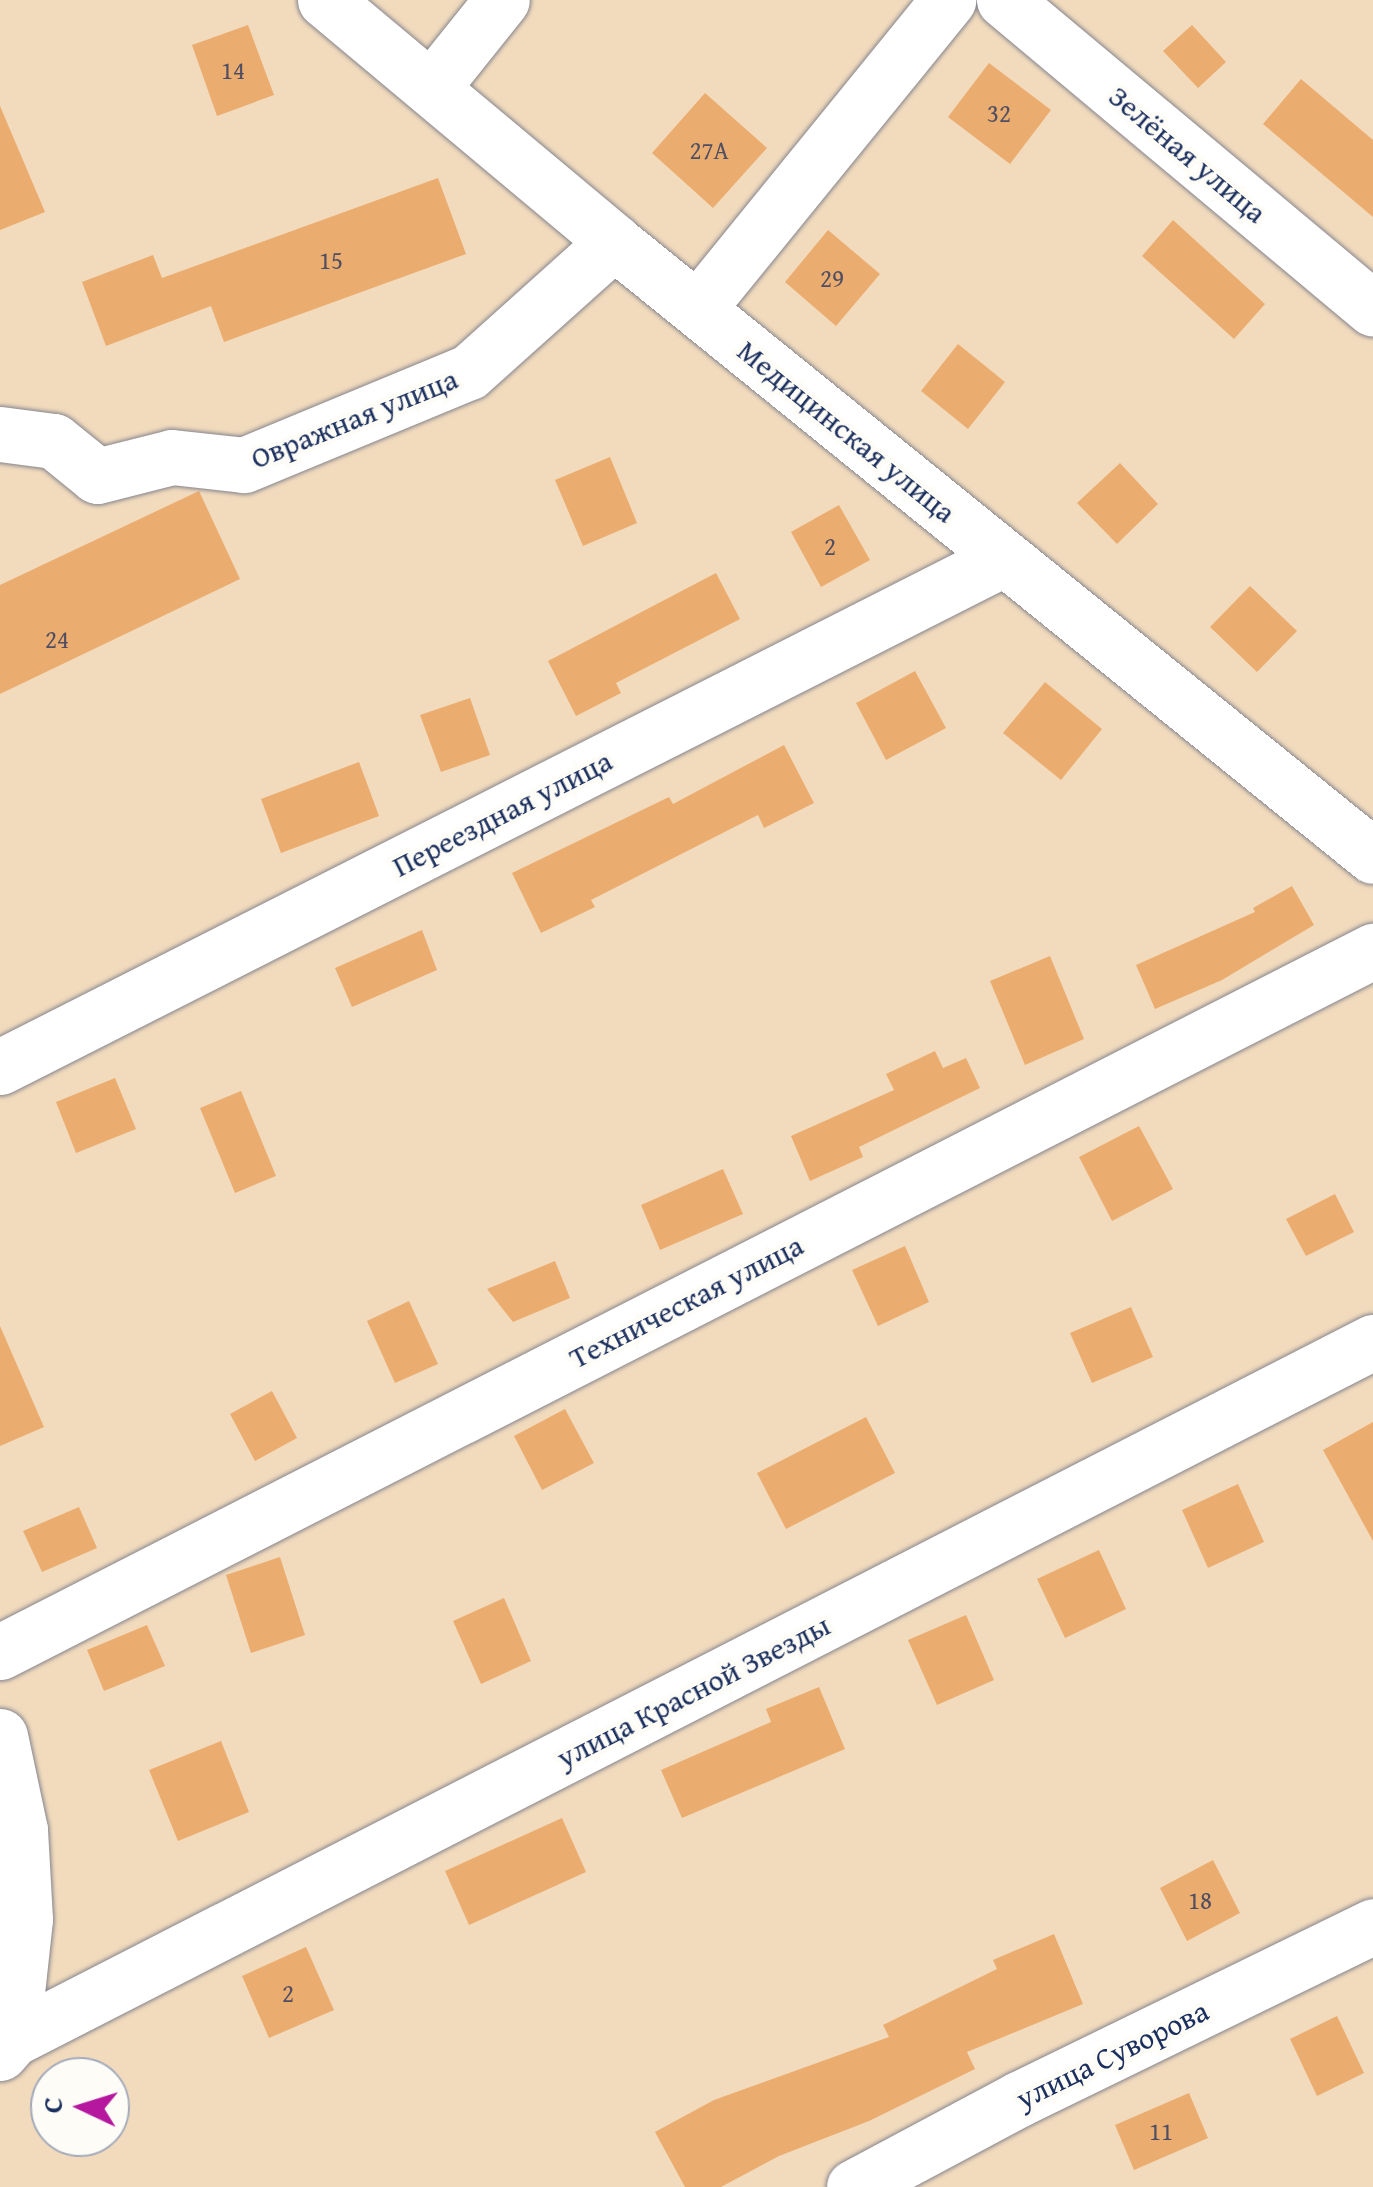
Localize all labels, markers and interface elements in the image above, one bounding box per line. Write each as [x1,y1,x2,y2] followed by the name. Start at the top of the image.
[221,55,245,85] house number: 14
[1102,78,1274,230] street label: Зелёная улица
[987,98,1011,128] house number: 32
[689,135,729,165] house number: 27А
[319,245,343,275] house number: 15
[820,263,844,293] house number: 29
[731,332,963,530] street label: Медицинская улица
[245,360,463,476] street label: Овражная улица
[824,531,836,561] house number: 2
[45,624,69,654] house number: 24
[386,742,618,884] street label: Переездная улица
[563,1226,809,1376] street label: Техническая улица
[551,1607,835,1775] street label: улица Красной Звезды
[1188,1885,1212,1915] house number: 18
[282,1978,294,2008] house number: 2
[1010,1992,1214,2116] street label: улица Суворова
[30,2057,130,2157] north arrow
[31,2096,73,2114] text: С
[1149,2116,1173,2146] house number: 11

